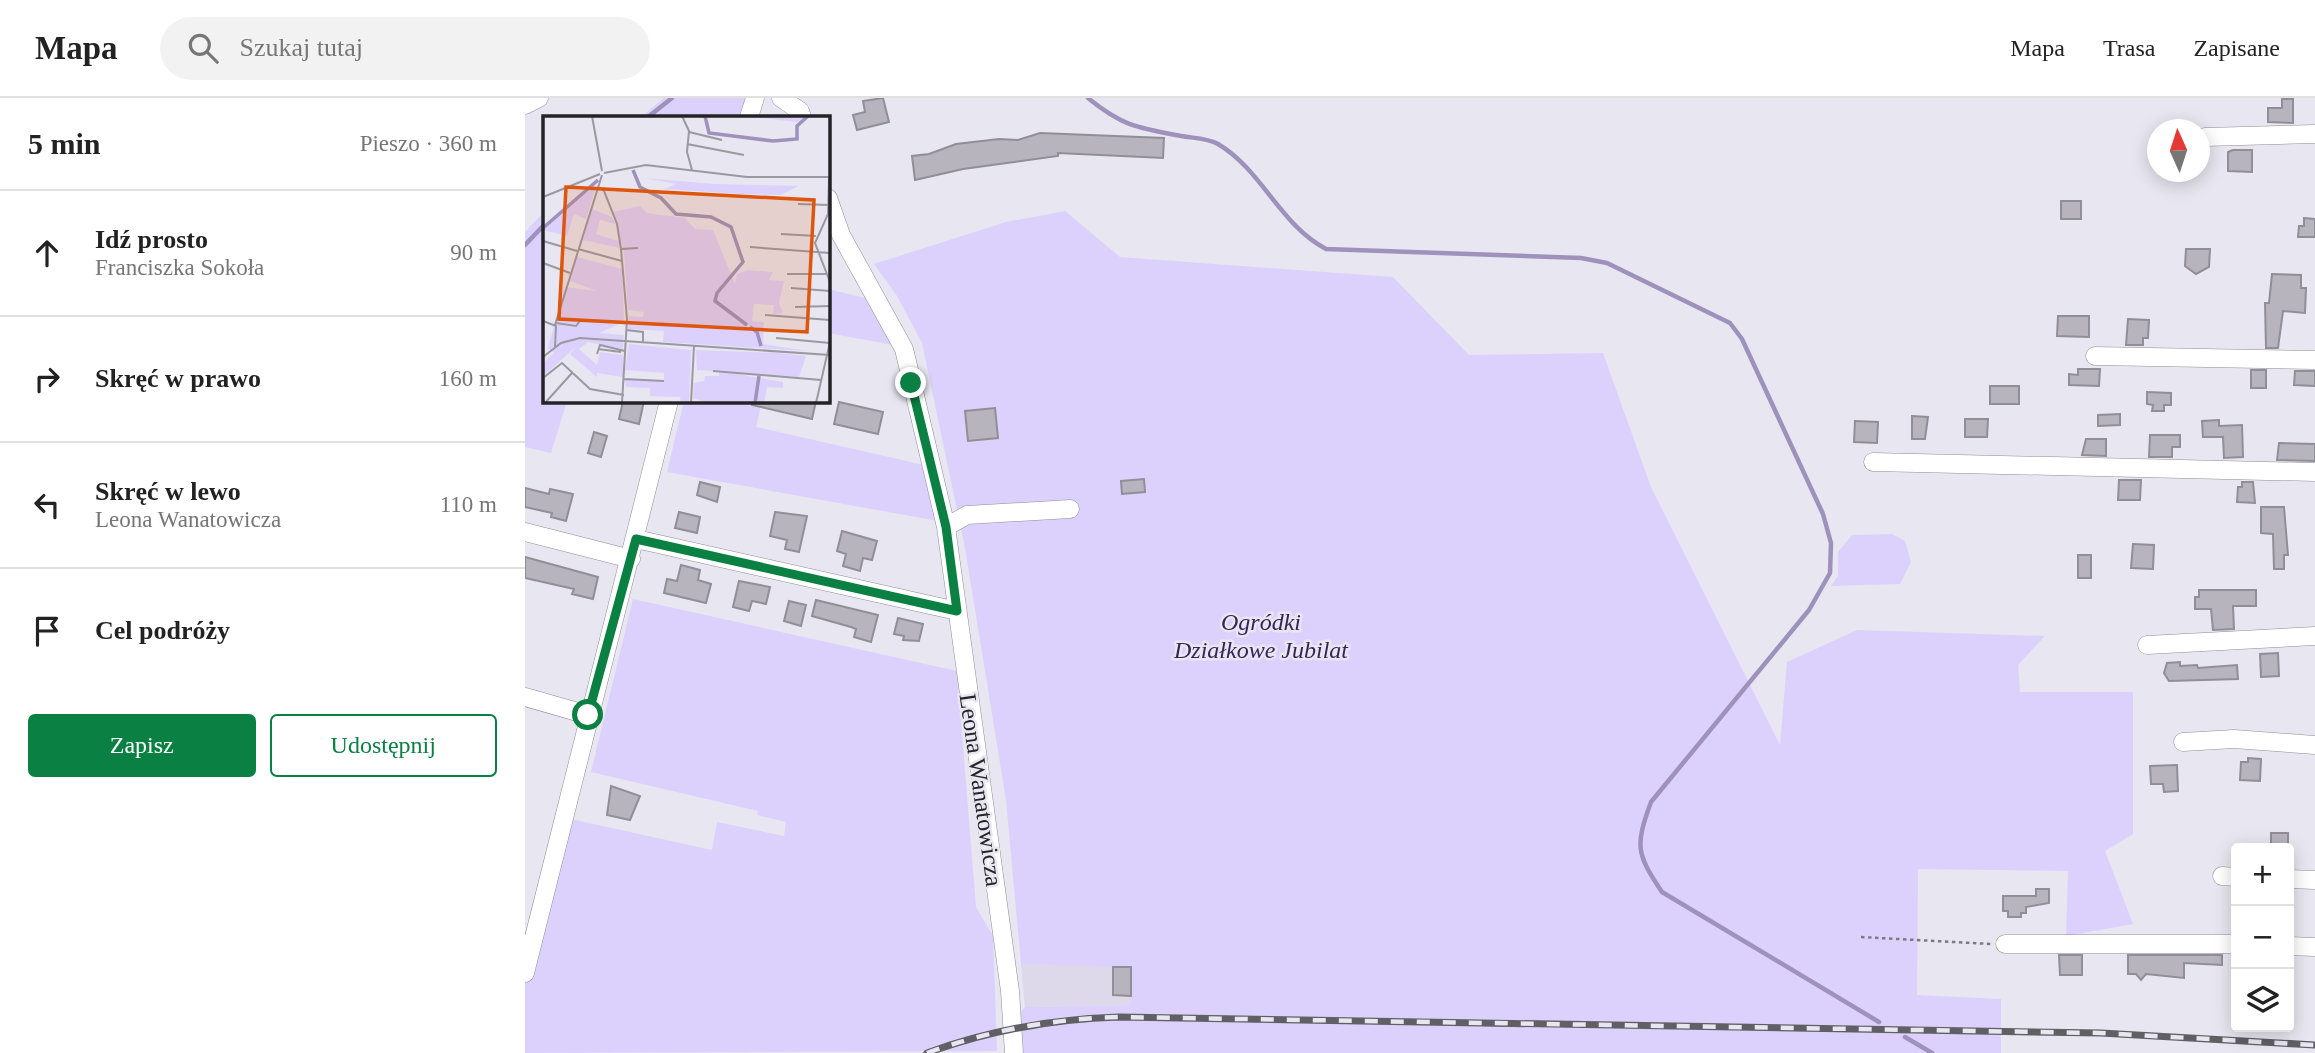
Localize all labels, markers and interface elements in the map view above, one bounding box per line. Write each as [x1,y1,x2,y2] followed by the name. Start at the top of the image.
[160,17,650,80] search box
[184,29,222,67] icon: search
[35,30,118,66] text: Mapa
[240,33,363,62] text: Szukaj tutaj
[2010,35,2065,61] text: Mapa
[2103,35,2155,61] text: Trasa
[2193,35,2280,61] text: Zapisane
[543,116,829,402] inset map
[2147,119,2210,182] north arrow
[28,127,101,160] text: 5 min
[360,131,497,156] text: Pieszo · 360 m
[95,225,208,254] text: Idź prosto
[28,234,66,272] icon: ahead
[450,240,497,265] text: 90 m
[95,255,264,280] text: Franciszka Sokoła
[28,360,66,398] icon: right
[95,364,261,393] text: Skręć w prawo
[439,366,497,391] text: 160 m
[895,367,926,398] route end
[95,477,241,506] text: Skręć w lewo
[28,486,66,524] icon: left
[440,492,497,517] text: 110 m
[95,507,281,532] text: Leona Wanatowicza
[1173,609,1349,663] park label: Ogródki Działkowe Jubilat
[28,612,66,650] icon: arrive
[95,616,230,645] text: Cel podróży
[955,692,1007,888] street label: Leona Wanatowicza
[572,699,603,730] route start
[28,714,256,777] button: Zapisz
[270,714,497,777] button: Udostępnij
[2231,843,2294,1032] map controls
[2231,843,2294,906] button: +
[2231,906,2294,969] button: −
[2231,969,2294,1032] button: layers

